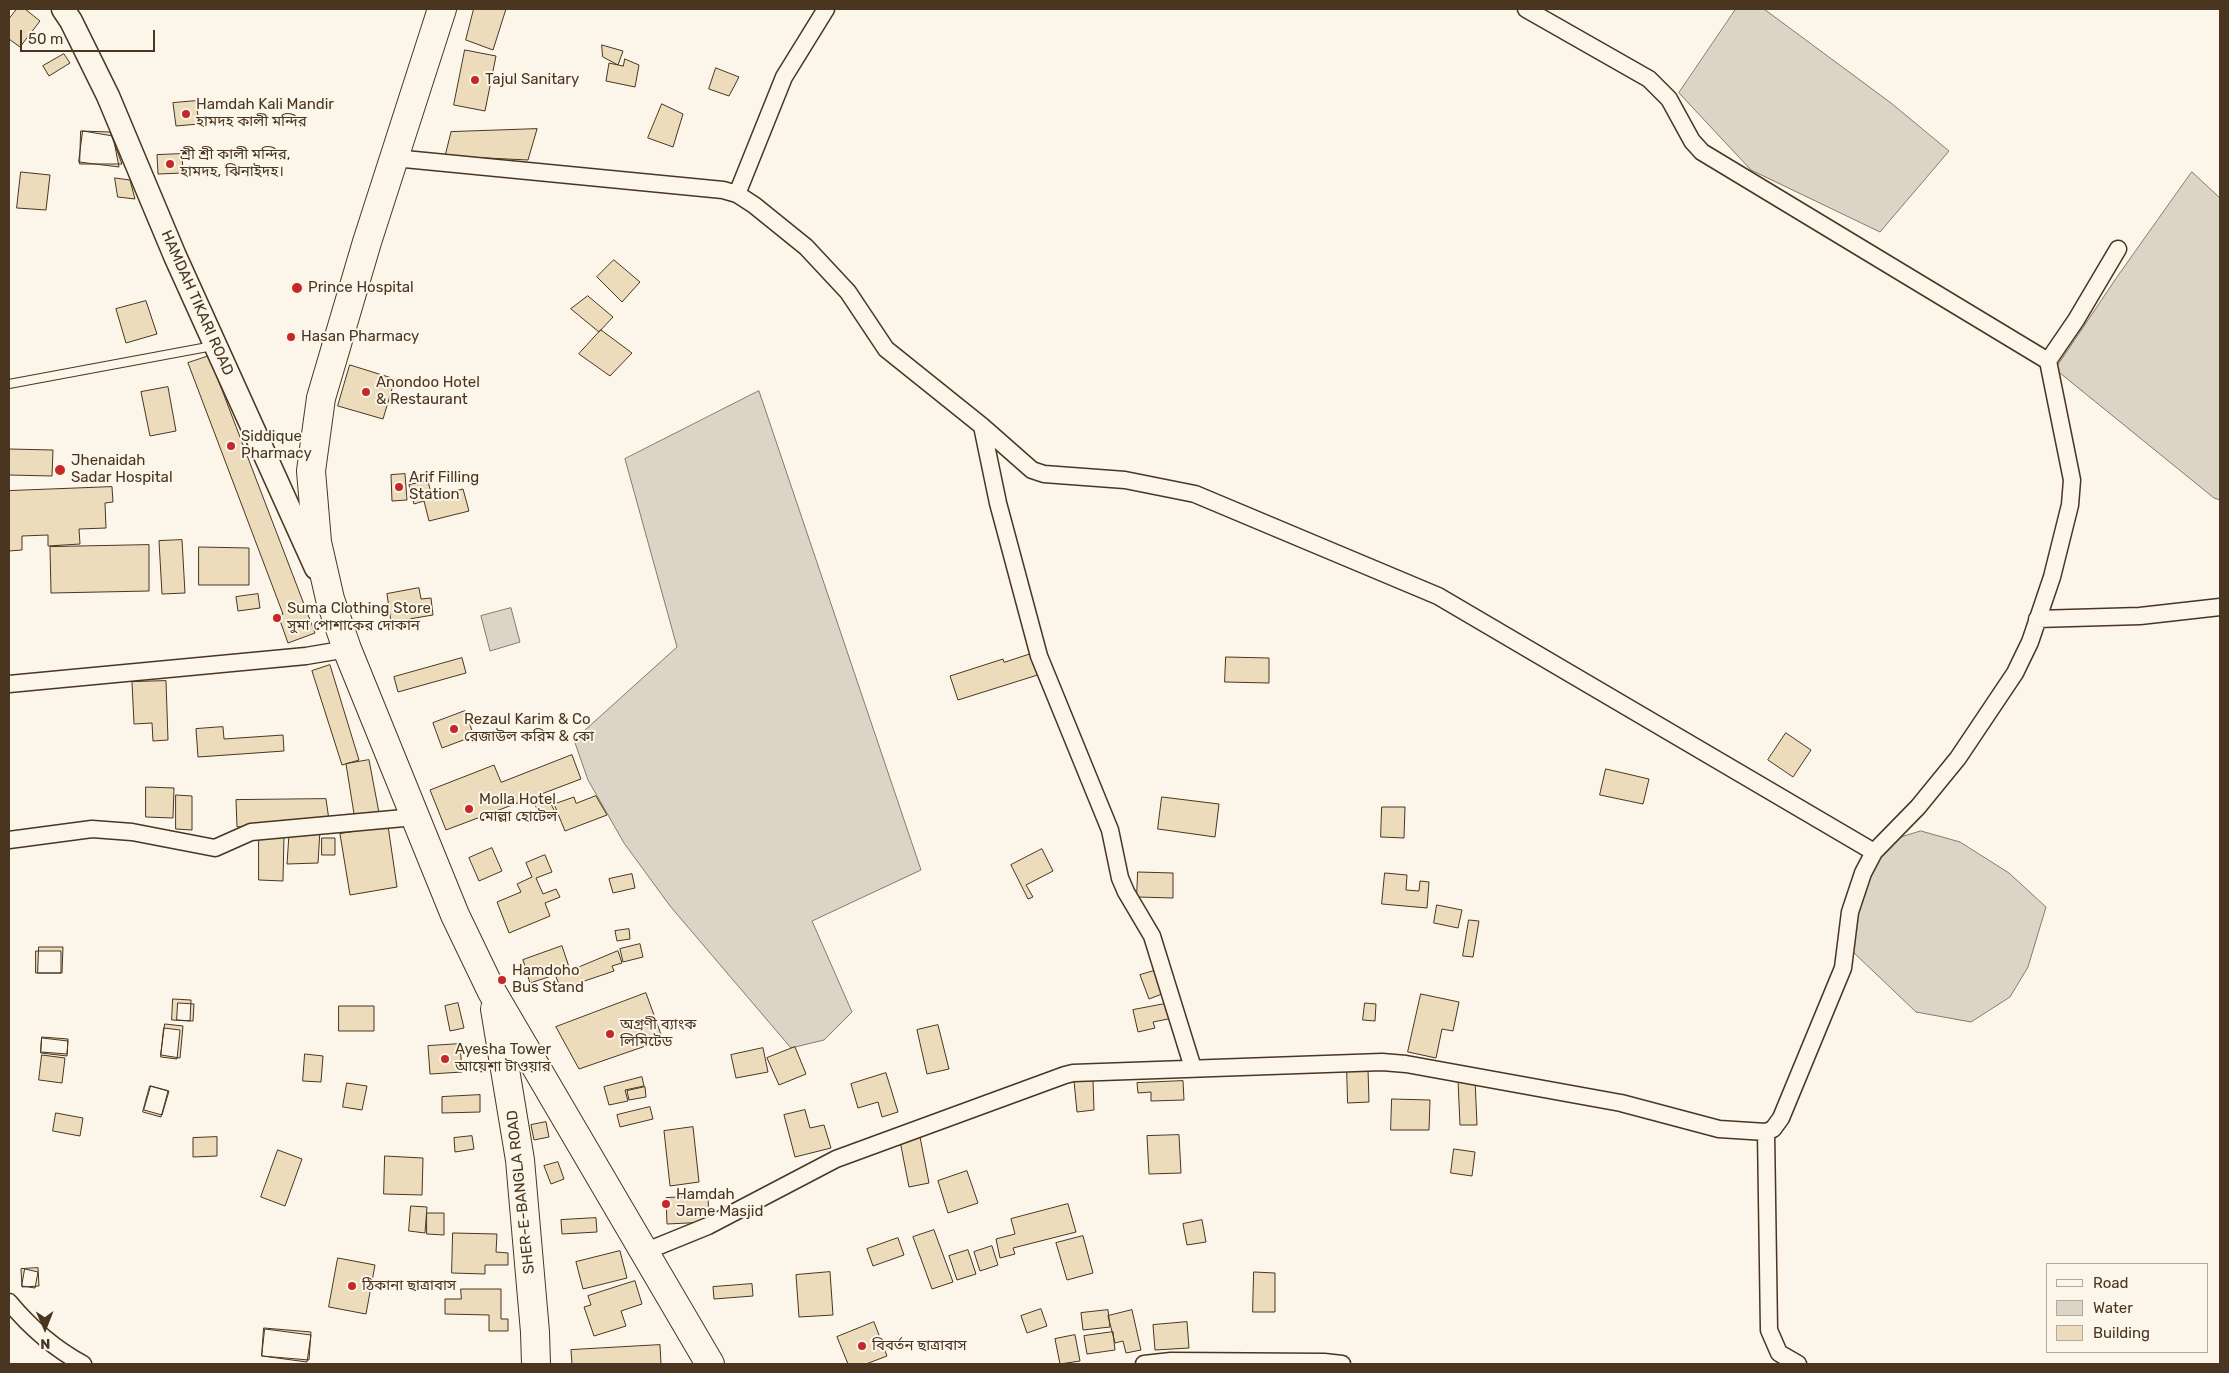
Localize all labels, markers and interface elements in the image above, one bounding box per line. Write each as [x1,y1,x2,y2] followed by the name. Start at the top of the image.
[22,20,158,52] scale bar
[28,30,63,48] text: 50 m
[485,71,579,89] place label: Tajul Sanitary
[469,74,481,86] marker: Tajul Sanitary
[196,96,334,131] place label: Hamdah Kali Mandir হামদহ কালী মন্দির
[180,108,192,120] marker: Hamdah Kali Mandir হামদহ কালী মন্দির
[180,146,290,181] place label: শ্রী শ্রী কালী মন্দির, হামদহ, ঝিনাইদহ।
[164,158,176,170] marker: শ্রী শ্রী কালী মন্দির, হামদহ, ঝিনাইদহ।
[157,228,237,378] street label: HAMDAH TIKARI ROAD
[308,279,414,297] place label: Prince Hospital
[290,281,304,295] marker: Prince Hospital
[301,328,419,346] place label: Hasan Pharmacy
[285,331,297,343] marker: Hasan Pharmacy
[376,374,480,409] place label: Anondoo Hotel & Restaurant
[360,386,372,398] marker: Anondoo Hotel & Restaurant
[241,428,312,463] place label: Siddique Pharmacy
[225,440,237,452] marker: Siddique Pharmacy
[71,452,173,487] place label: Jhenaidah Sadar Hospital
[53,463,67,477] marker: Jhenaidah Sadar Hospital
[409,469,479,504] place label: Arif Filling Station
[393,481,405,493] marker: Arif Filling Station
[287,600,431,635] place label: Suma Clothing Store সুমা পোশাকের দোকান
[271,612,283,624] marker: Suma Clothing Store সুমা পোশাকের দোকান
[464,711,594,746] place label: Rezaul Karim & Co রেজাউল করিম & কো
[448,723,460,735] marker: Rezaul Karim & Co রেজাউল করিম & কো
[479,791,557,826] place label: Molla Hotel মোল্লা হোটেল
[463,803,475,815] marker: Molla Hotel মোল্লা হোটেল
[512,962,584,997] place label: Hamdoho Bus Stand
[496,974,508,986] marker: Hamdoho Bus Stand
[620,1016,696,1051] place label: অগ্রণী ব্যাংক লিমিটেড
[604,1028,616,1040] marker: অগ্রণী ব্যাংক লিমিটেড
[455,1041,551,1076] place label: Ayesha Tower আয়েশা টাওয়ার
[439,1053,451,1065] marker: Ayesha Tower আয়েশা টাওয়ার
[503,1109,539,1275] street label: SHER-E-BANGLA ROAD
[676,1186,763,1221] place label: Hamdah Jame Masjid
[660,1198,672,1210] marker: Hamdah Jame Masjid
[2046,1263,2209,1353] legend
[2093,1274,2129,1292] text: Road
[362,1277,456,1295] place label: ঠিকানা ছাত্রাবাস
[346,1280,358,1292] marker: ঠিকানা ছাত্রাবাস
[2093,1299,2133,1317] text: Water
[20,1303,70,1353] north arrow
[2093,1324,2150,1342] text: Building
[40,1335,50,1352] text: N
[872,1337,966,1355] place label: বিবর্তন ছাত্রাবাস
[856,1340,868,1352] marker: বিবর্তন ছাত্রাবাস

